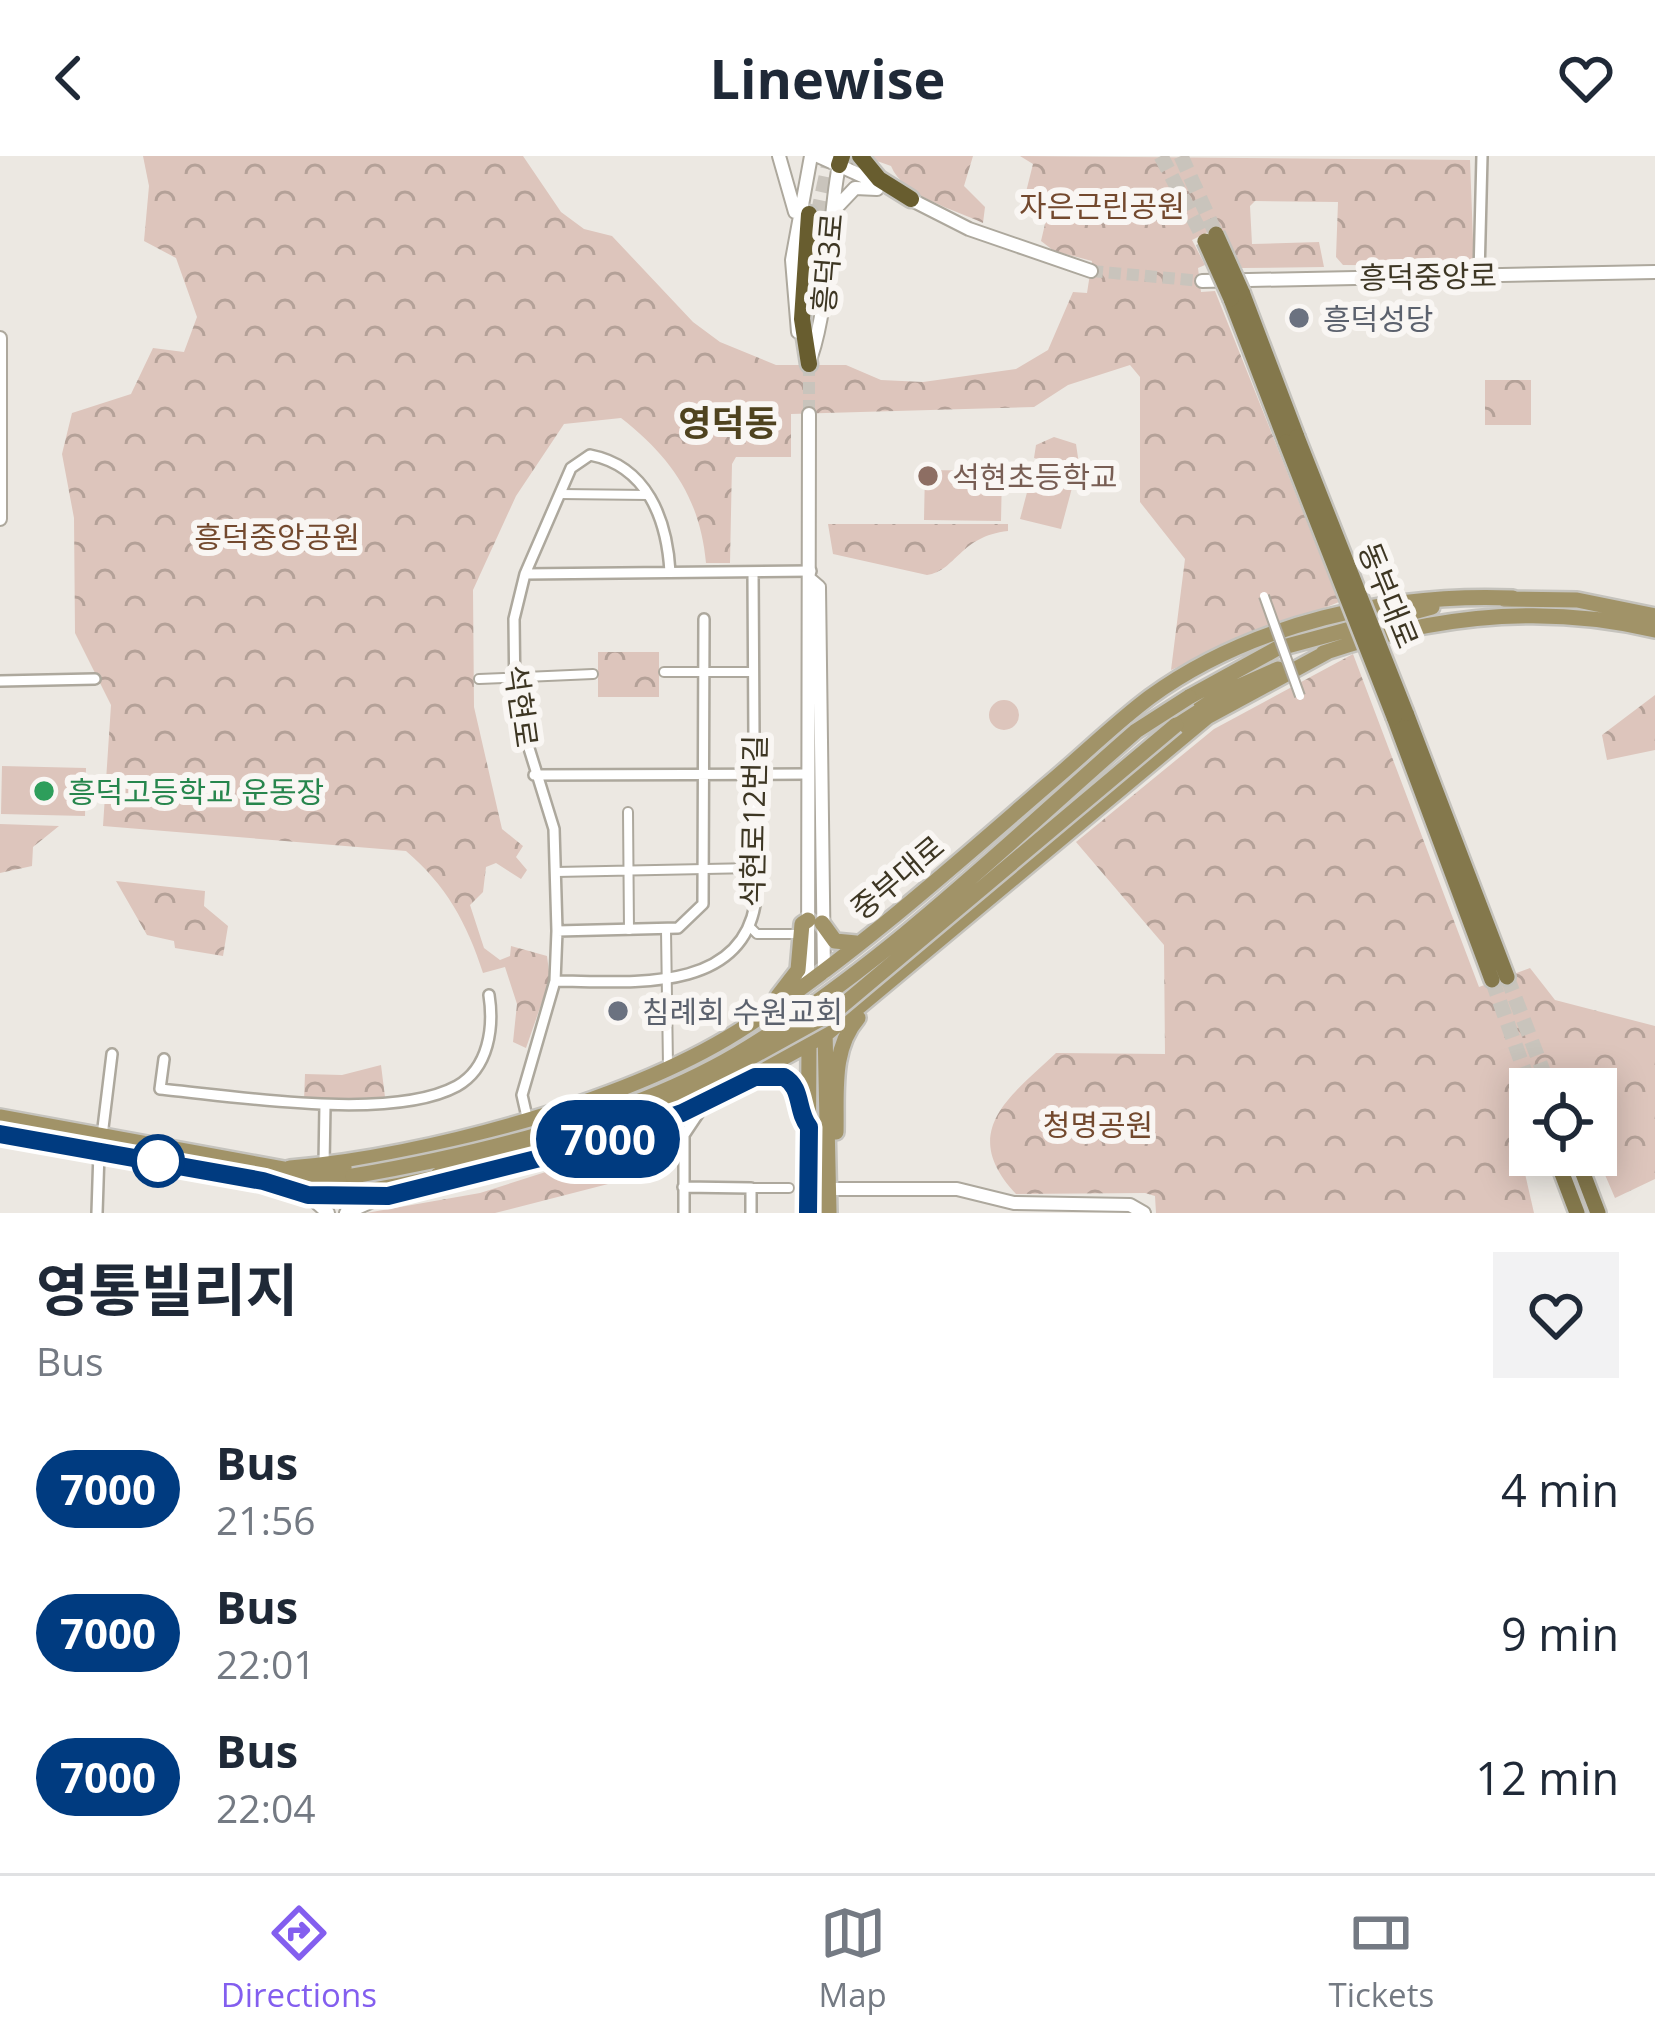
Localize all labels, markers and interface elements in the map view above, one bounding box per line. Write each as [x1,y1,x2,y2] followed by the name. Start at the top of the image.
[710,41,945,115] text: Linewise
[36,45,102,111] icon: back
[1553,45,1619,111] icon: heart
[1019,185,1185,226] park label: 자은근린공원
[802,211,852,315] street label: 흥덕3로
[1359,254,1497,298] street label: 흥덕중앙로
[1323,298,1433,339] place label: 흥덕성당
[1286,305,1312,331] marker: 흥덕성당
[678,398,778,447] district label: 영덕동
[952,456,1118,497] place label: 석현초등학교
[915,463,941,489] marker: 석현초등학교
[194,516,360,557] park label: 흥덕중앙공원
[1349,536,1429,654] street label: 동부대로
[496,662,548,750] street label: 석현로
[731,734,775,908] street label: 석현로12번길
[68,771,324,812] place label: 흥덕고등학교 운동장
[31,778,57,804] marker: 흥덕고등학교 운동장
[842,826,952,928] street label: 중부대로
[642,991,843,1032] place label: 침례회 수원교회
[605,998,631,1024] marker: 침례회 수원교회
[1509,1068,1617,1176] map controls
[1509,1068,1617,1176] button: locate
[524,1100,692,1178] line badge: 7000
[1043,1104,1153,1145] park label: 청명공원
[560,1110,656,1167] text: 7000
[133,1136,183,1186] unlabelled marker
[36,1250,298,1328] text: 영통빌리지
[1493,1252,1619,1378] button: heart
[36,1334,104,1387] text: Bus
[216,1432,298,1493] text: Bus
[1501,1459,1619,1520] text: 4 min
[60,1460,156,1517] text: 7000
[216,1493,316,1546] text: 21:56
[216,1576,298,1637] text: Bus
[1501,1603,1619,1664] text: 9 min
[60,1604,156,1661] text: 7000
[216,1637,316,1690] text: 22:01
[216,1720,298,1781] text: Bus
[1475,1747,1619,1808] text: 12 min
[60,1748,156,1805] text: 7000
[216,1781,316,1834] text: 22:04
[221,1900,377,2017] tab: Directions
[819,1900,887,2017] tab: Map
[1328,1900,1434,2017] tab: Tickets

